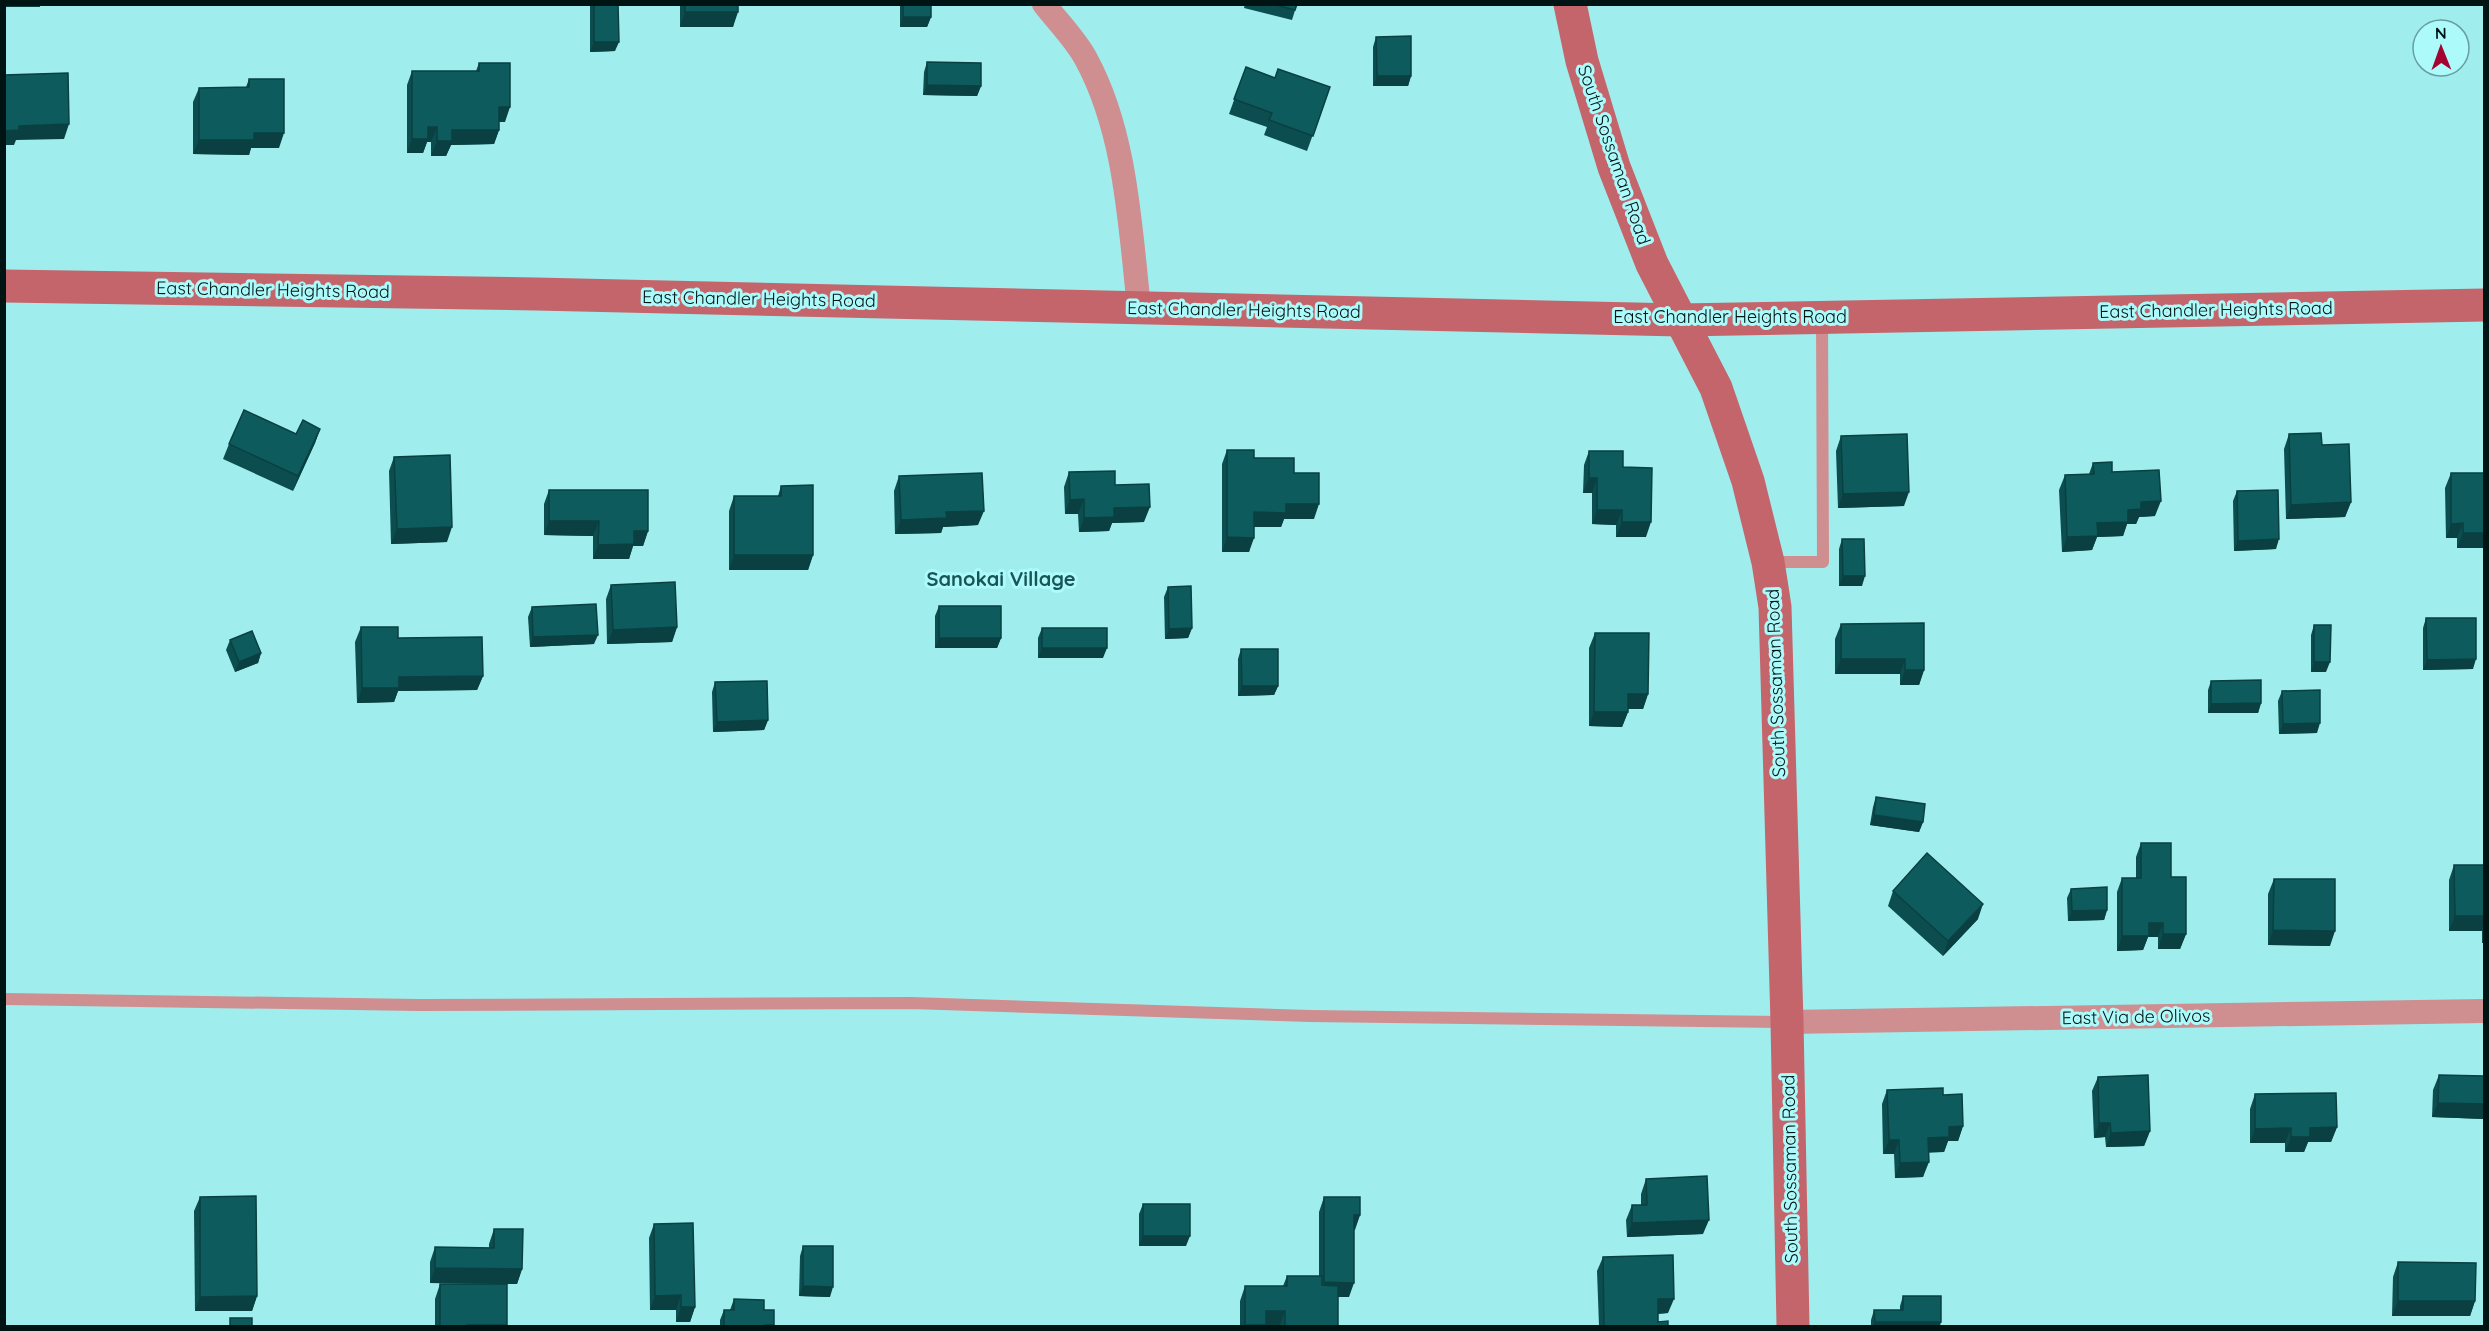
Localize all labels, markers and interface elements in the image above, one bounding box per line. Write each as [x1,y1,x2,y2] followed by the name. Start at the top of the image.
[2411,18,2471,78] north arrow
[2435,23,2447,43] text: N
[1573,62,1656,248] street label: South Sossaman Road
[156,276,390,303] street label: East Chandler Heights Road
[642,285,876,312] street label: East Chandler Heights Road
[1127,296,1361,323] street label: East Chandler Heights Road
[2099,296,2333,323] street label: East Chandler Heights Road
[1613,305,1847,328] street label: East Chandler Heights Road
[927,566,1075,591] district label: Sanokai Village
[1761,588,1790,778] street label: South Sossaman Road
[2061,1004,2211,1029] street label: East Via de Olivos
[1776,1074,1803,1264] street label: South Sossaman Road

